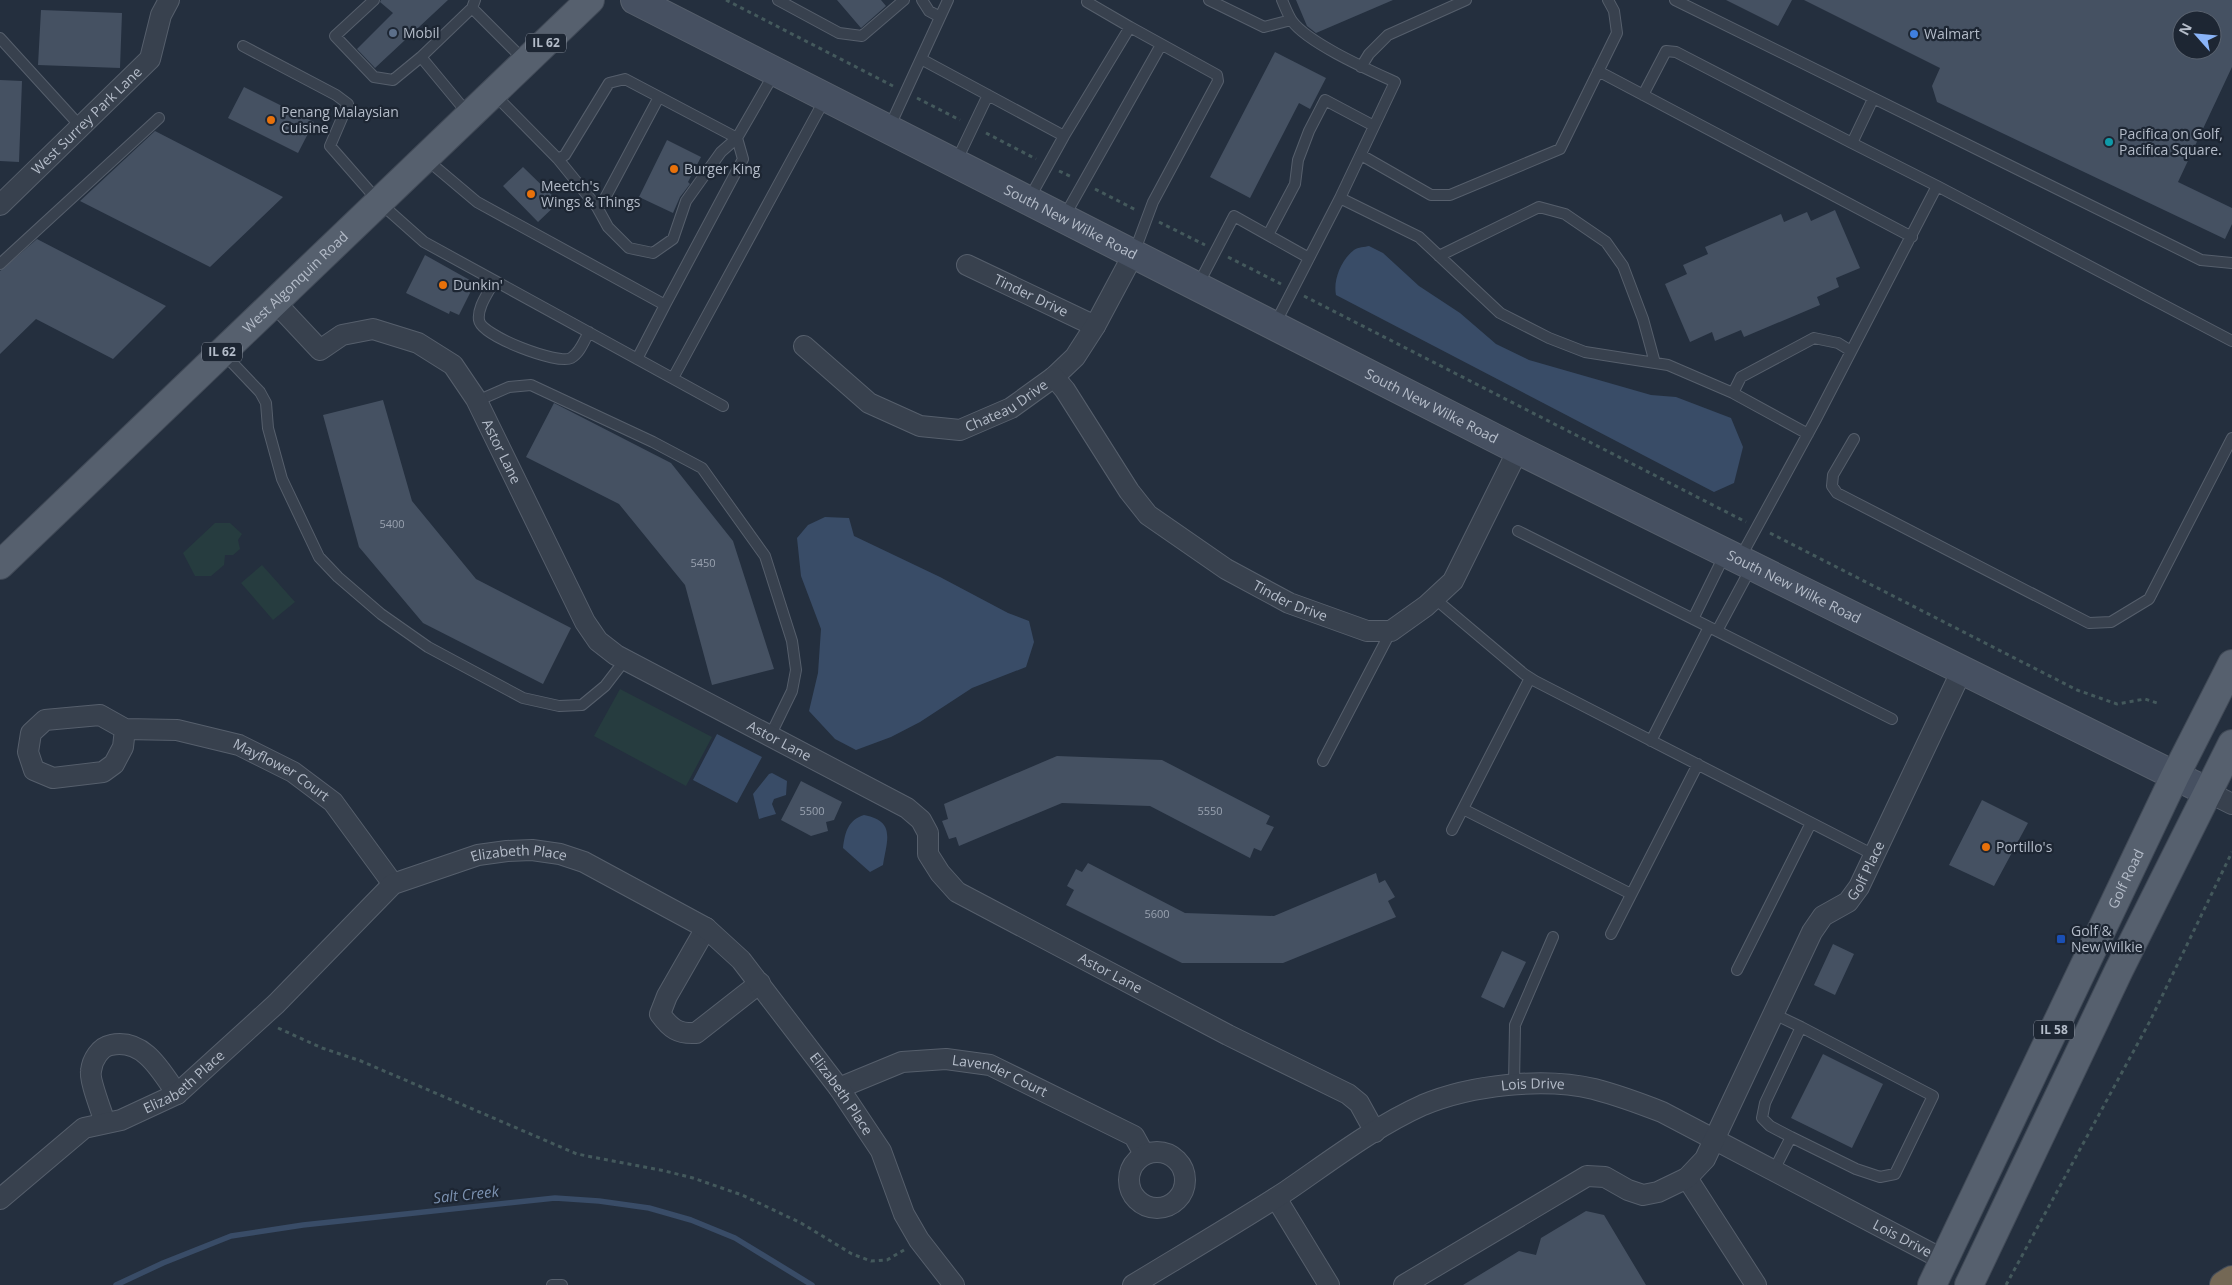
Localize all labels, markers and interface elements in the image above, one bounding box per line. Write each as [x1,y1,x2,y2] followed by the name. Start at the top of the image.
[2172,10,2222,60] north arrow
[2174,19,2196,38] text: N
[403,23,440,42] place label: Mobil
[1924,24,1980,43] place label: Walmart
[387,27,399,39] marker: Mobil
[1908,28,1920,40] marker: Walmart
[526,34,566,52] road number: IL 62
[27,62,146,178] street label: West Surrey Park Lane
[281,102,399,137] place label: Penang Malaysian Cuisine
[265,114,277,126] marker: Penang Malaysian Cuisine
[2119,124,2223,159] place label: Pacifica on Golf, Pacifica Square.
[2103,136,2115,148] marker: Pacifica on Golf, Pacifica Square.
[684,159,761,178] place label: Burger King
[668,163,680,175] marker: Burger King
[541,176,641,211] place label: Meetch's Wings & Things
[1001,180,1141,263] street label: South New Wilke Road
[525,188,537,200] marker: Meetch's Wings & Things
[238,227,352,337] street label: West Algonquin Road
[991,269,1072,321] street label: Tinder Drive
[453,275,503,294] place label: Dunkin'
[437,279,449,291] marker: Dunkin'
[202,342,242,362] road number: IL 62
[1362,364,1502,447] street label: South New Wilke Road
[962,375,1051,436] street label: Chateau Drive
[478,416,526,487] street label: Astor Lane
[379,516,405,531] house number: 5400
[1724,545,1864,628] street label: South New Wilke Road
[690,555,716,570] house number: 5450
[1250,575,1330,625] street label: Tinder Drive
[744,716,815,765] street label: Astor Lane
[230,734,333,805] street label: Mayflower Court
[799,803,825,818] house number: 5500
[1197,803,1223,818] house number: 5550
[1996,837,2053,856] place label: Portillo's
[1842,838,1889,904] street label: Golf Place
[468,840,570,866] street label: Elizabeth Place
[1980,841,1992,853] marker: Portillo's
[2103,846,2148,912] street label: Golf Road
[1144,906,1170,921] house number: 5600
[2071,921,2143,956] place label: Golf & New Wilkie
[2055,933,2067,945] marker: Golf & New Wilkie
[1075,948,1146,997] street label: Astor Lane
[2034,1020,2074,1040] road number: IL 58
[140,1045,228,1117] street label: Elizabeth Place
[806,1048,878,1139] street label: Elizabeth Place
[951,1050,1051,1101] street label: Lavender Court
[1500,1073,1566,1095] street label: Lois Drive
[432,1181,500,1207] water label: Salt Creek
[1870,1214,1936,1261] street label: Lois Drive

